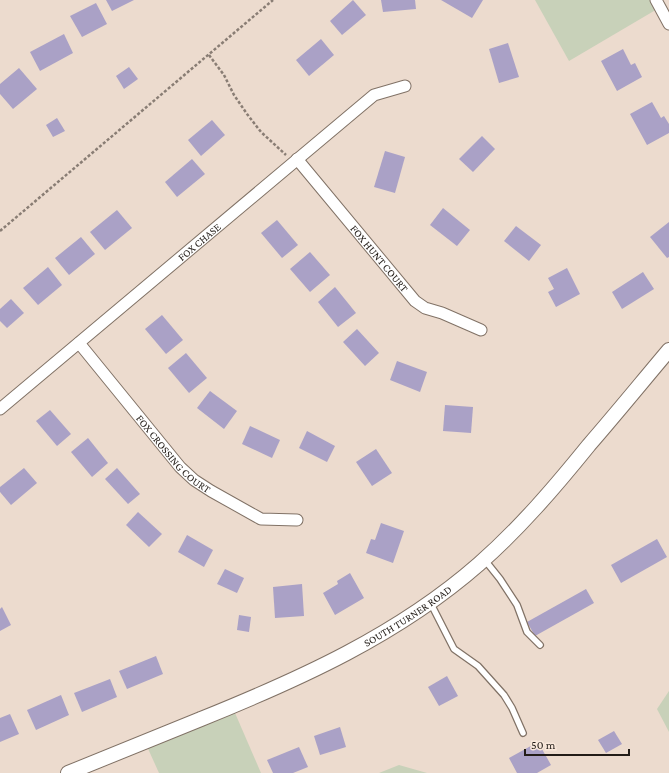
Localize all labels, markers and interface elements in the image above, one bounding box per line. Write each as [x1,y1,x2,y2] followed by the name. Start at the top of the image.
[175,220,223,263] street label: FOX CHASE
[348,222,411,294] street label: FOX HUNT COURT
[134,412,213,495] street label: FOX CROSSING COURT
[362,583,454,649] street label: SOUTH TURNER ROAD
[525,731,629,757] scale bar
[531,738,556,752] text: 50 m

